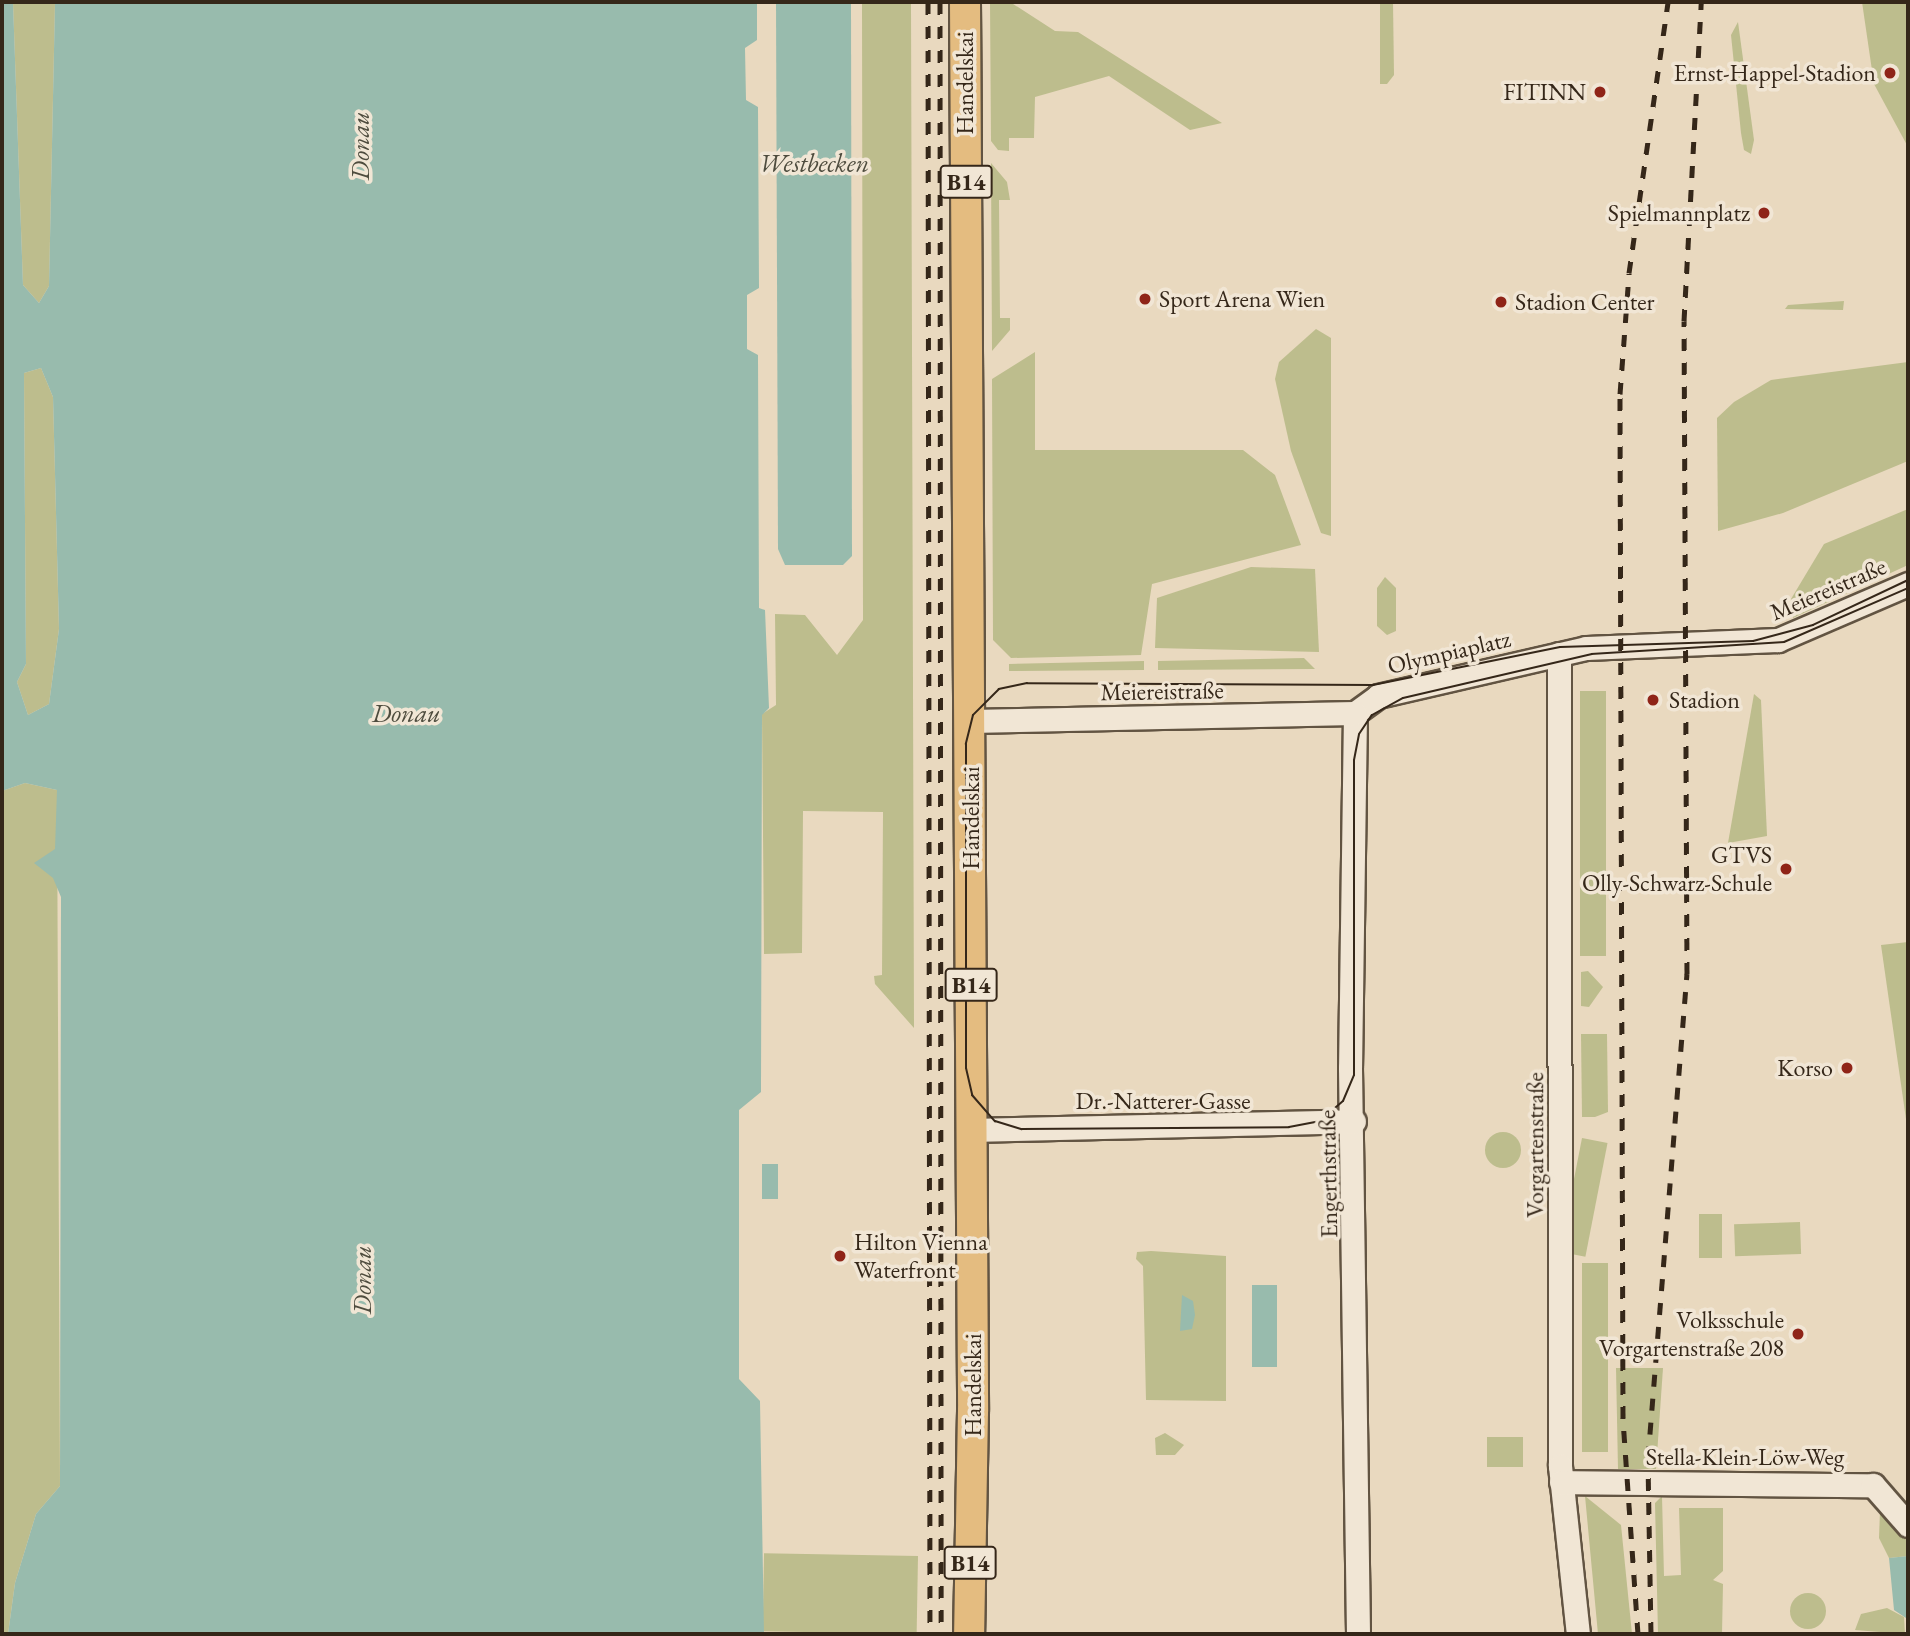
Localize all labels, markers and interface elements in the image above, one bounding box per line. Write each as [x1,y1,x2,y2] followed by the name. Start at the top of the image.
[951,31,979,135] street label: Handelskai
[1673,59,1876,87] place label: Ernst-Happel-Stadion
[1882,65,1898,81] marker: Ernst-Happel-Stadion
[1503,78,1586,106] place label: FITINN
[1592,84,1608,100] marker: FITINN
[345,112,377,180] water label: Donau
[759,148,869,180] water label: Westbecken
[938,162,994,202] road number: B14
[1608,199,1750,227] place label: Spielmannplatz
[1756,205,1772,221] marker: Spielmannplatz
[1159,285,1325,313] place label: Sport Arena Wien
[1515,288,1655,316] place label: Stadion Center
[1137,291,1153,307] marker: Sport Arena Wien
[1493,294,1509,310] marker: Stadion Center
[1766,552,1890,626] street label: Meiereistraße
[1385,624,1513,680] street label: Olympiaplatz
[1100,676,1224,706] street label: Meiereistraße
[1669,686,1740,714] place label: Stadion
[1643,690,1663,710] marker: Stadion
[372,698,440,730] water label: Donau
[957,766,985,870] street label: Handelskai
[1582,841,1772,897] place label: GTVS Olly-Schwarz-Schule
[1778,861,1794,877] marker: GTVS Olly-Schwarz-Schule
[943,966,999,1004] road number: B14
[1777,1054,1833,1082] place label: Korso
[1839,1060,1855,1076] marker: Korso
[1521,1072,1549,1218] street label: Vorgartenstraße
[1075,1087,1251,1115] street label: Dr.-Natterer-Gasse
[1312,1110,1344,1238] street label: Engerthstraße
[854,1228,988,1284] place label: Hilton Vienna Waterfront
[347,1246,379,1314] water label: Donau
[832,1248,848,1264] marker: Hilton Vienna Waterfront
[1599,1306,1784,1362] place label: Volksschule Vorgartenstraße 208
[1790,1326,1806,1342] marker: Volksschule Vorgartenstraße 208
[959,1333,987,1437] street label: Handelskai
[1646,1443,1844,1471] street label: Stella-Klein-Löw-Weg
[942,1544,998,1582] road number: B14

